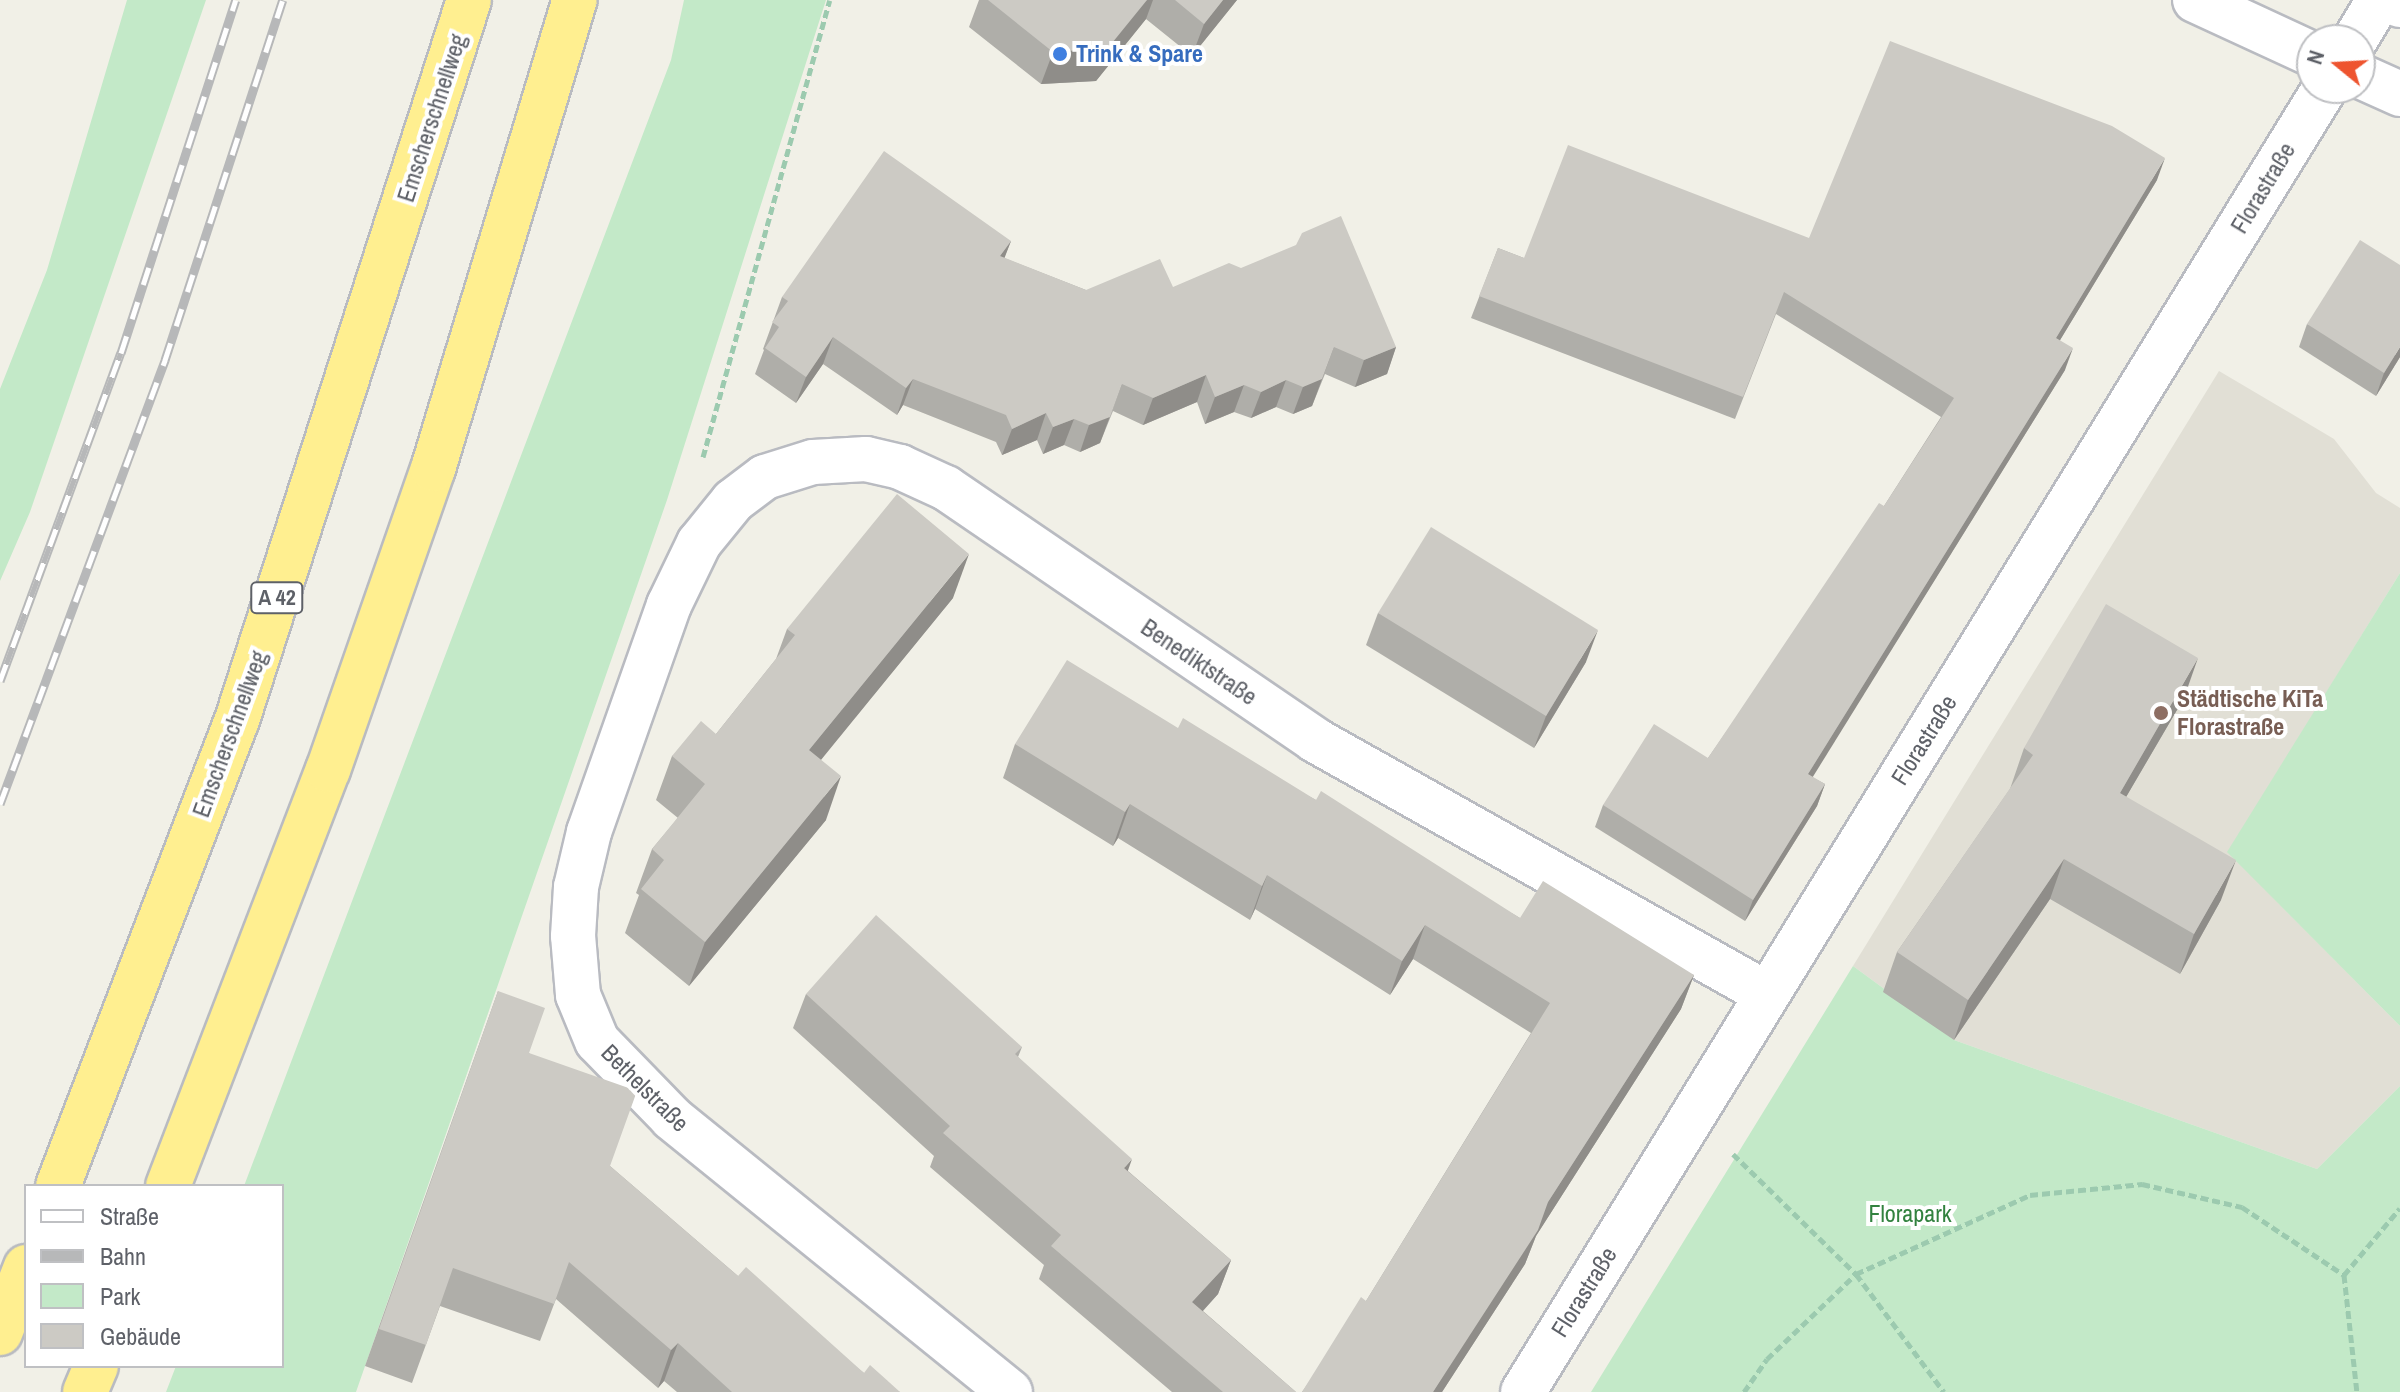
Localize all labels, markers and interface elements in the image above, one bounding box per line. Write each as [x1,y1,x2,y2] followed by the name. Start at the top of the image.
[2296,24,2376,104] north arrow
[391,30,473,206] street label: Emscherschnellweg
[1076,40,1203,68] place label: Trink & Spare
[1051,45,1069,63] marker: Trink & Spare
[2299,46,2331,68] text: N
[2225,137,2301,239] street label: Florastraße
[249,580,305,616] road number: A 42
[1136,613,1262,711] street label: Benediktstraße
[187,647,273,821] street label: Emscherschnellweg
[2177,685,2323,741] place label: Städtische KiTa Florastraße
[1885,690,1963,790] street label: Florastraße
[2152,704,2170,722] marker: Städtische KiTa Florastraße
[595,1038,695,1138] street label: Bethelstraße
[24,1184,284,1368] legend
[100,1200,159,1232] text: Straße
[1868,1200,1952,1228] park label: Florapark
[100,1240,146,1272] text: Bahn
[1545,1242,1623,1342] street label: Florastraße
[100,1280,140,1312] text: Park
[100,1320,181,1352] text: Gebäude

